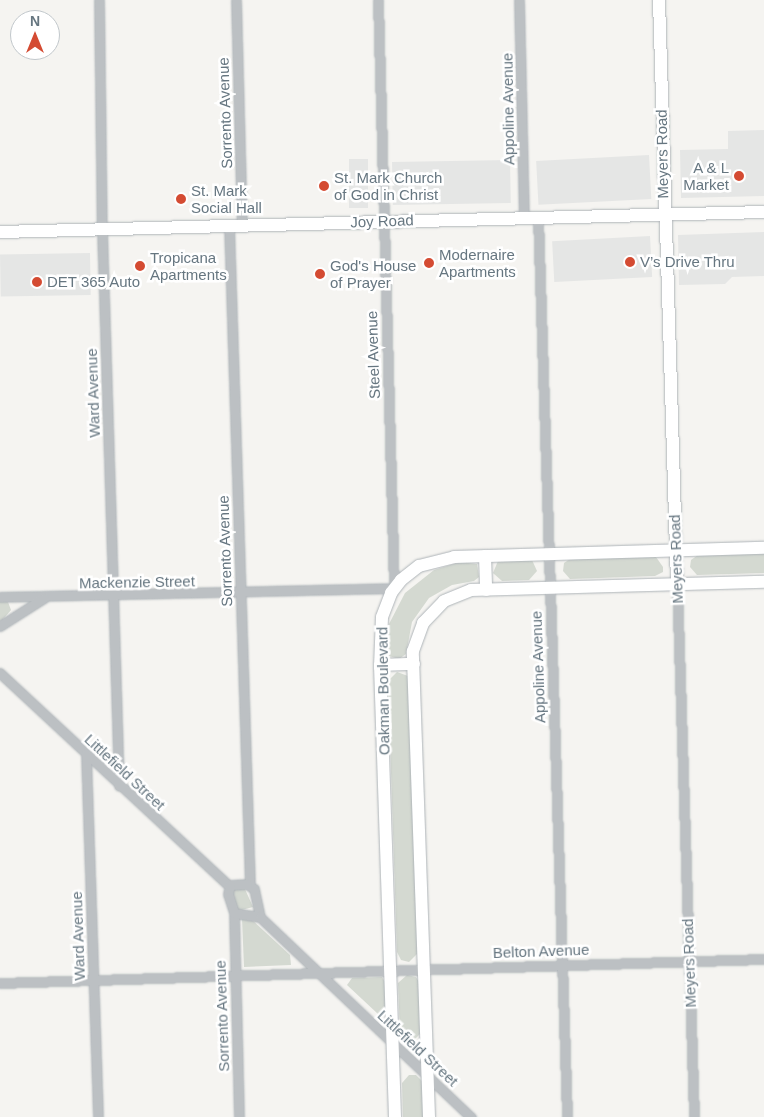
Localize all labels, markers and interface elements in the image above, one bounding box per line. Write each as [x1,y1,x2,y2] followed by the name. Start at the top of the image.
[10,10,60,60] north arrow
[30,13,40,29] text: N
[498,52,518,166] street label: Appoline Avenue
[214,57,236,169] street label: Sorrento Avenue
[652,109,672,199] street label: Meyers Road
[683,158,729,193] place label: A & L Market
[334,168,442,203] place label: St. Mark Church of God in Christ
[733,170,745,182] marker: A & L Market
[318,180,330,192] marker: St. Mark Church of God in Christ
[191,181,262,216] place label: St. Mark Social Hall
[175,193,187,205] marker: St. Mark Social Hall
[350,211,414,231] street label: Joy Road
[439,245,516,280] place label: Modernaire Apartments
[150,248,227,283] place label: Tropicana Apartments
[640,253,735,271] place label: V’s Drive Thru
[330,256,416,291] place label: God's House of Prayer
[624,256,636,268] marker: V’s Drive Thru
[423,257,435,269] marker: Modernaire Apartments
[134,260,146,272] marker: Tropicana Apartments
[314,268,326,280] marker: God's House of Prayer
[47,273,141,291] place label: DET 365 Auto
[31,276,43,288] marker: DET 365 Auto
[362,310,384,400] street label: Steel Avenue
[82,348,104,438] street label: Ward Avenue
[214,495,236,607] street label: Sorrento Avenue
[665,514,687,604] street label: Meyers Road
[79,572,195,592] street label: Mackenzie Street
[527,610,549,724] street label: Appoline Avenue
[373,627,393,755] street label: Oakman Boulevard
[81,730,169,814] street label: Littlefield Street
[67,891,89,981] street label: Ward Avenue
[678,918,700,1008] street label: Meyers Road
[492,940,590,962] street label: Belton Avenue
[211,960,233,1072] street label: Sorrento Avenue
[374,1006,462,1090] street label: Littlefield Street

